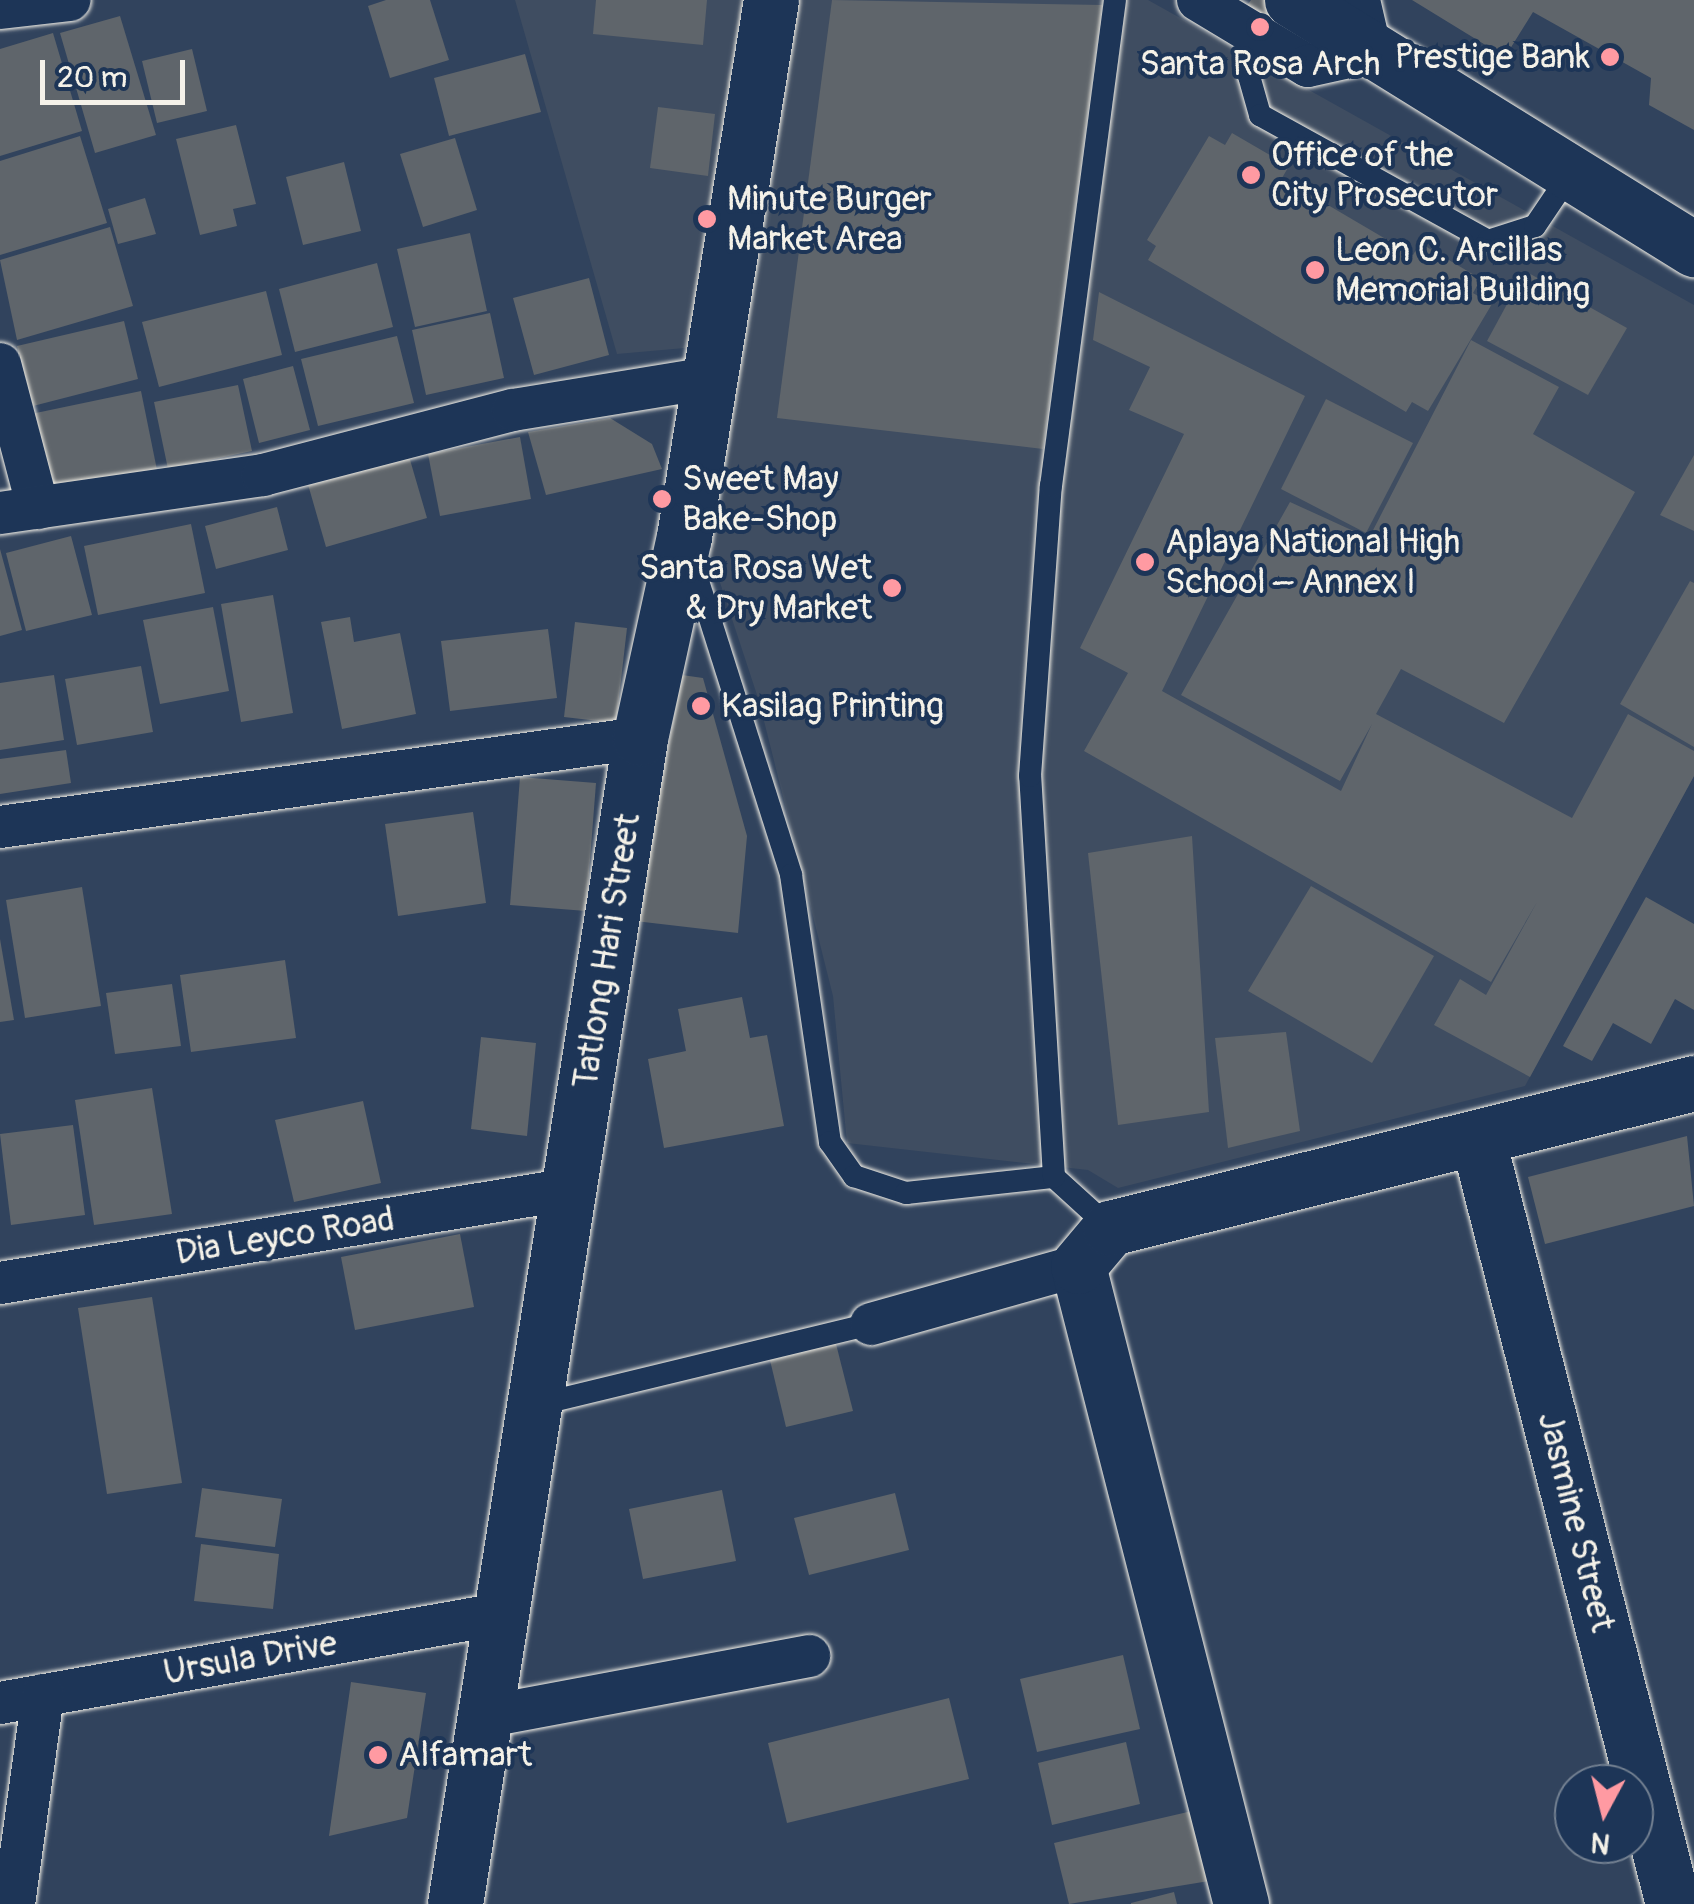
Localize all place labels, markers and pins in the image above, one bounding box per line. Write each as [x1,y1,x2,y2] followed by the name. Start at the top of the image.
[1249,16,1271,38] marker: Santa Rosa Arch
[1394,36,1590,78] place label: Prestige Bank
[1139,43,1381,85] place label: Santa Rosa Arch
[1599,46,1621,68] marker: Prestige Bank
[1271,134,1498,216] place label: Office of the City Prosecutor
[1240,164,1262,186] marker: Office of the City Prosecutor
[727,178,932,260] place label: Minute Burger Market Area
[696,208,718,230] marker: Minute Burger Market Area
[1335,229,1590,311] place label: Leon C. Arcillas Memorial Building
[1304,259,1326,281] marker: Leon C. Arcillas Memorial Building
[682,458,839,540] place label: Sweet May Bake-Shop
[651,488,673,510] marker: Sweet May Bake-Shop
[1165,521,1460,603] place label: Aplaya National High School – Annex I
[639,547,872,629] place label: Santa Rosa Wet & Dry Market
[1134,551,1156,573] marker: Aplaya National High School – Annex I
[881,577,903,599] marker: Santa Rosa Wet & Dry Market
[721,685,944,727] place label: Kasilag Printing
[690,695,712,717] marker: Kasilag Printing
[398,1734,532,1776] place label: Alfamart
[367,1744,389,1766] marker: Alfamart

